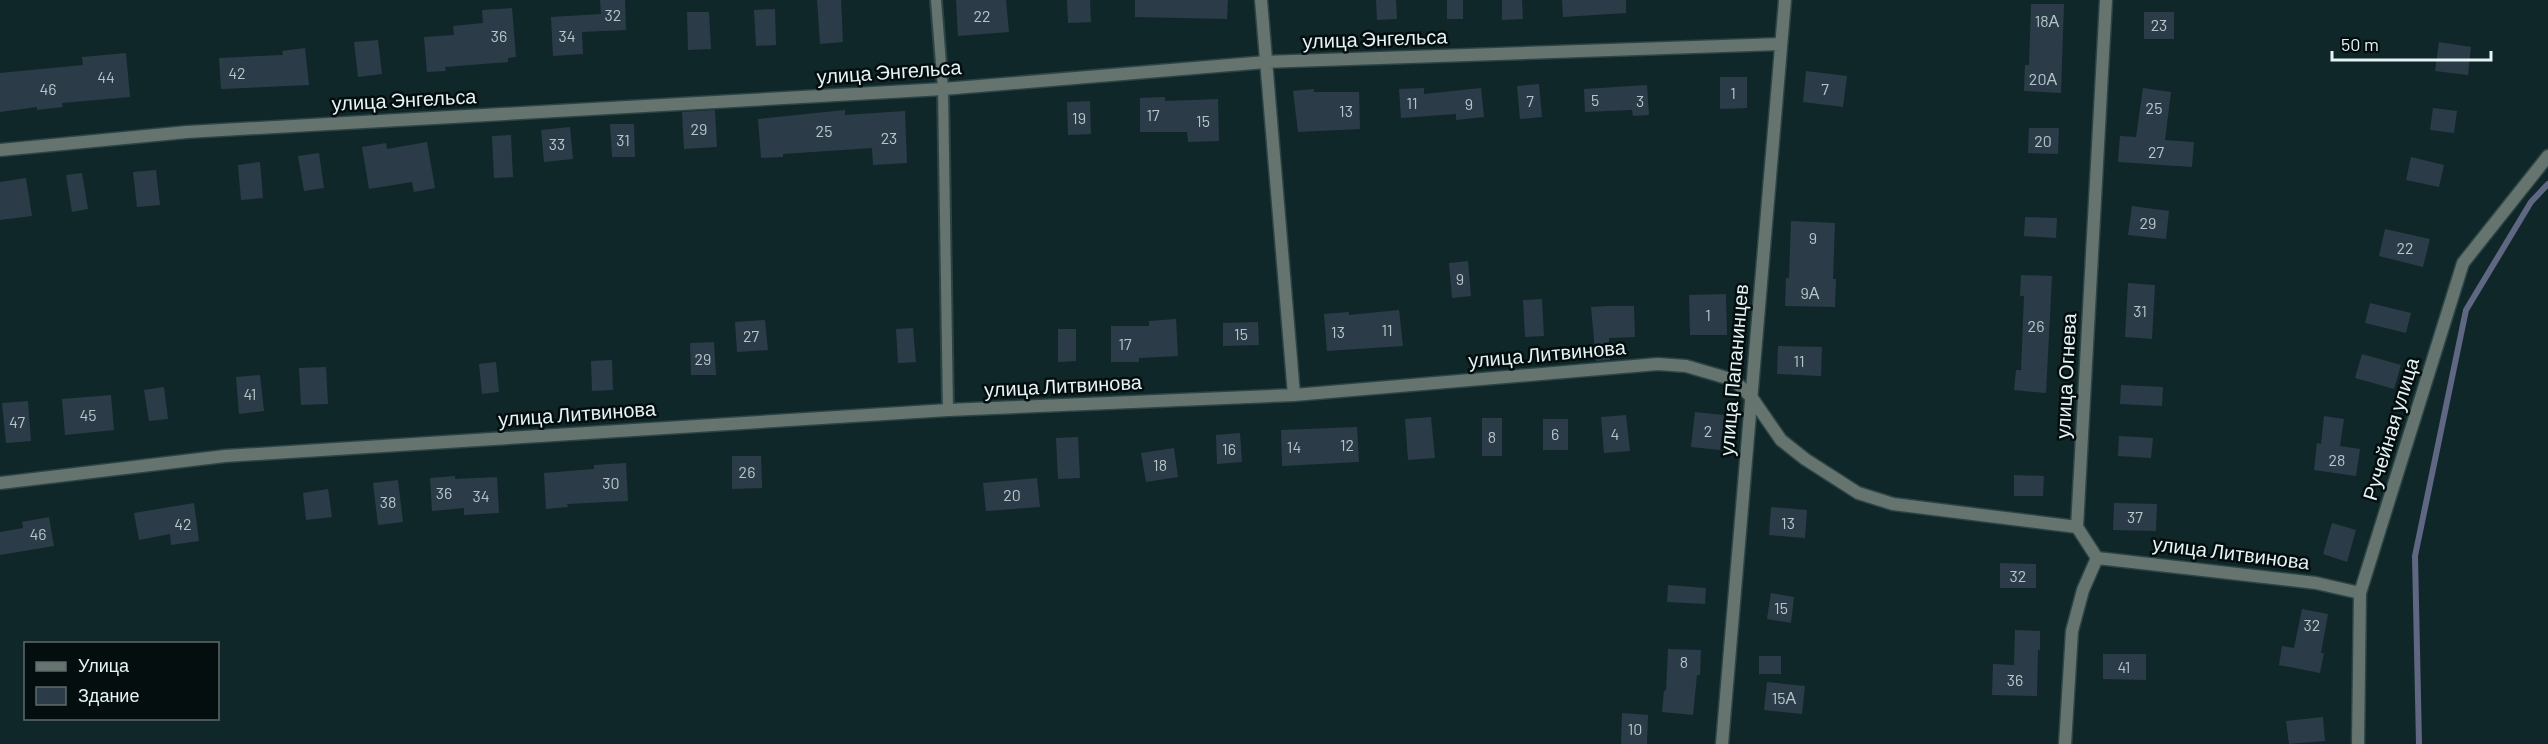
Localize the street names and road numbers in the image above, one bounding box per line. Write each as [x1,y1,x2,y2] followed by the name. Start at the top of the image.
[1302,23,1449,53] street label: улица Энгельса
[816,54,963,88] street label: улица Энгельса
[331,83,478,115] street label: улица Энгельса
[1714,283,1752,457] street label: улица Папанинцев
[2050,312,2080,439] street label: улица Огнева
[1467,334,1627,372] street label: улица Литвинова
[2357,354,2423,503] street label: Ручейная улица
[983,369,1143,401] street label: улица Литвинова
[497,395,657,430] street label: улица Литвинова
[2151,530,2312,574] street label: улица Литвинова

